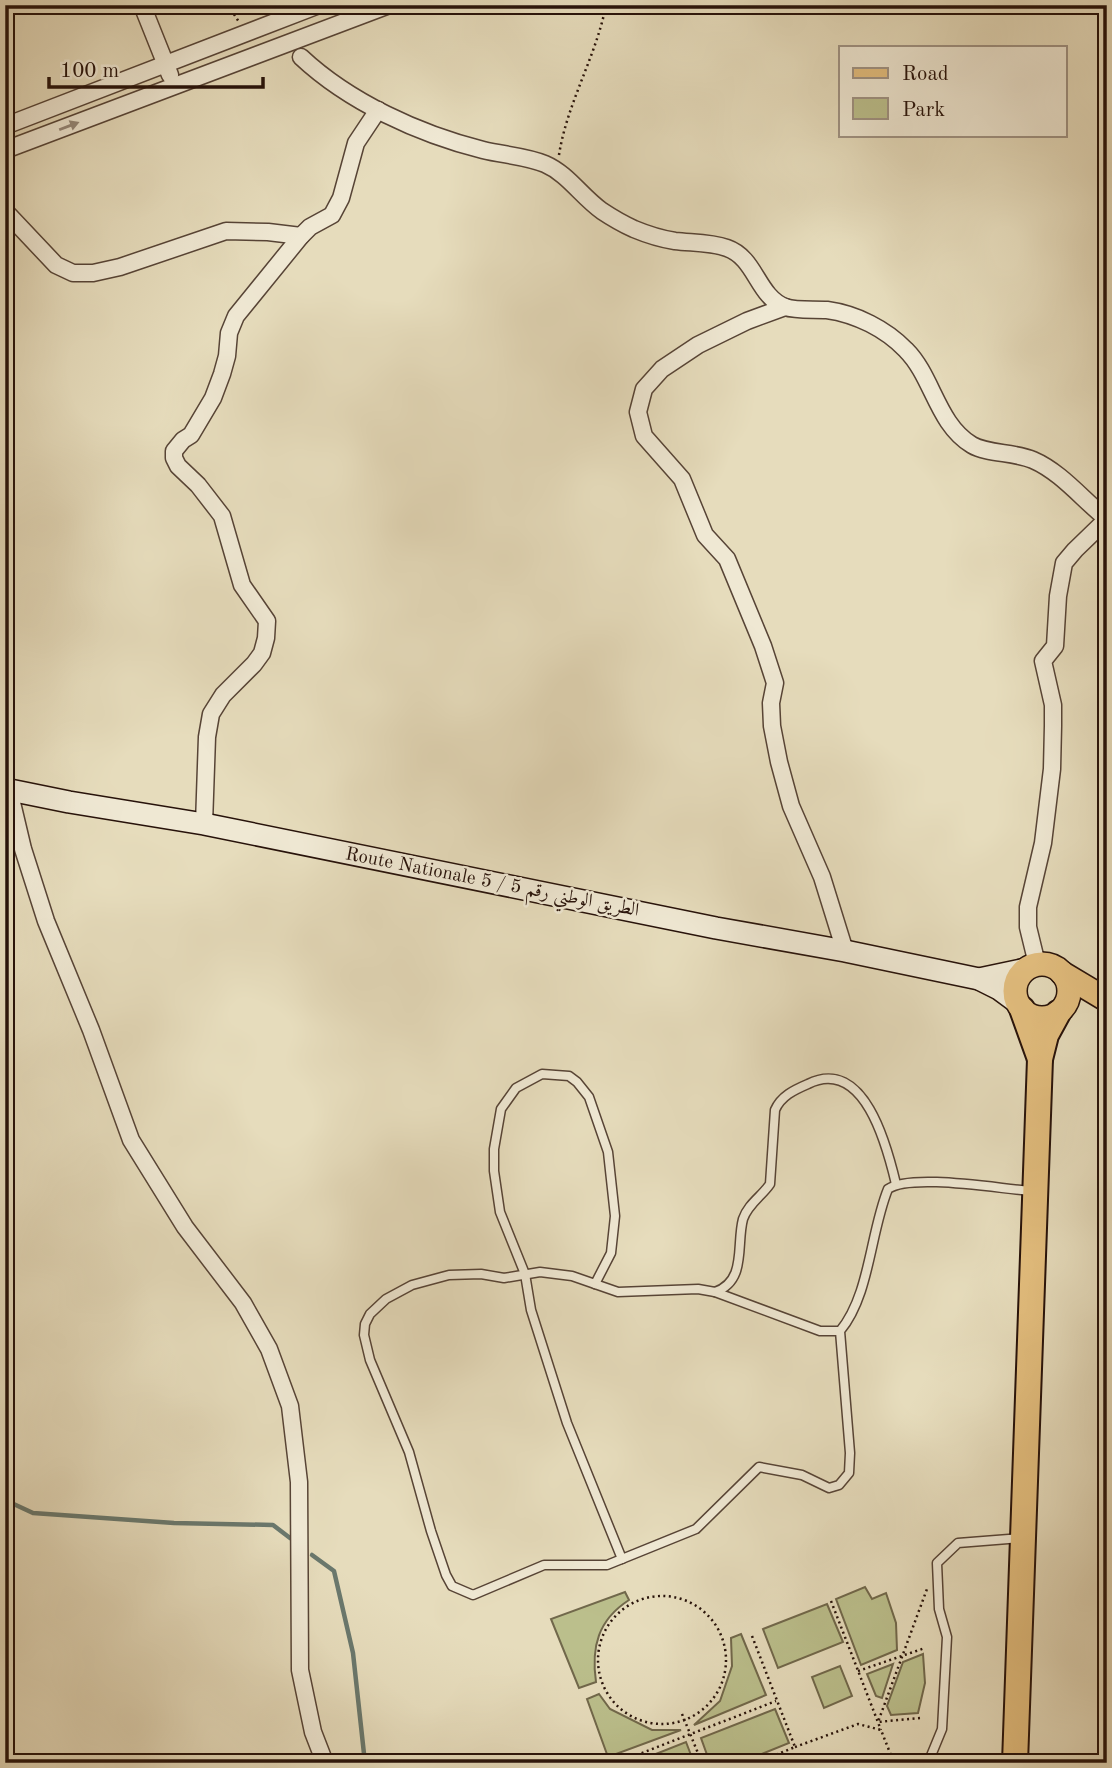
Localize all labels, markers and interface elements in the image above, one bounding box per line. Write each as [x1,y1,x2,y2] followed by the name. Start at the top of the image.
[49,46,262,90] scale bar
[839,46,1066,136] legend
[60,61,119,82] text: 100 m
[902,64,949,85] text: Road
[902,100,945,121] text: Park
[59,120,80,131] one-way arrow
[342,845,640,928] street label: Route Nationale 5 / الطريق الوطني رقم 5

